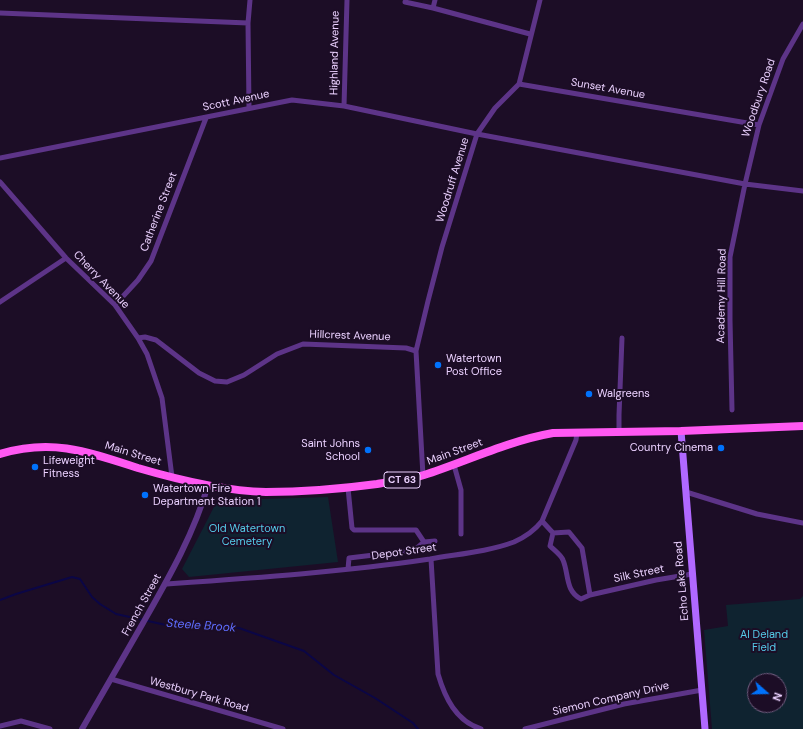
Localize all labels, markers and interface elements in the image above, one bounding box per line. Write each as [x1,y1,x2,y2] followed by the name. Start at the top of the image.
[328,11,342,95] street label: Highland Avenue
[739,57,779,139] street label: Woodbury Road
[570,76,646,102] street label: Sunset Avenue
[201,87,271,115] street label: Scott Avenue
[434,136,472,224] street label: Woodruff Avenue
[138,170,180,254] street label: Catherine Street
[70,248,132,312] street label: Cherry Avenue
[715,249,729,343] street label: Academy Hill Road
[309,328,391,344] street label: Hillcrest Avenue
[446,352,502,378] place label: Watertown Post Office
[433,360,443,370] marker: Watertown Post Office
[597,387,650,401] place label: Walgreens
[584,389,594,399] marker: Walgreens
[425,436,485,468] street label: Main Street
[301,437,360,463] place label: Saint Johns School
[103,439,163,469] street label: Main Street
[630,441,713,455] place label: Country Cinema
[716,443,726,453] marker: Country Cinema
[363,445,373,455] marker: Saint Johns School
[43,454,95,480] place label: Lifeweight Fitness
[30,462,40,472] marker: Lifeweight Fitness
[384,472,420,488] road number: CT 63
[153,482,260,508] place label: Watertown Fire Department Station 1
[140,490,150,500] marker: Watertown Fire Department Station 1
[209,522,285,548] park label: Old Watertown Cemetery
[371,541,437,563] street label: Depot Street
[672,541,692,621] street label: Echo Lake Road
[613,562,665,586] street label: Silk Street
[119,572,165,638] street label: French Street
[166,616,236,636] water label: Steele Brook
[740,628,788,654] park label: Al Deland Field
[747,673,787,713] north arrow
[148,675,250,715] street label: Westbury Park Road
[551,679,671,719] street label: Siemon Company Drive
[769,691,785,703] text: N

